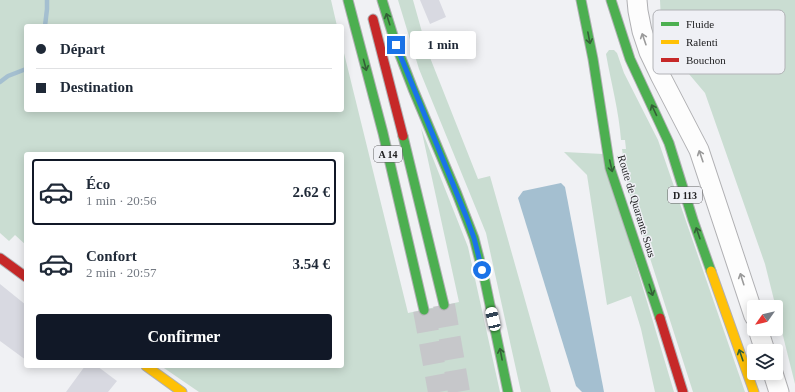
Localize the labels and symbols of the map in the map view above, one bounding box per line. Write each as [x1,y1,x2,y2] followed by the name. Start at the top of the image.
[653,10,785,74] legend
[384,13,391,26] one-way arrow
[686,18,714,30] text: Fluide
[410,31,476,59] callout: 1 min
[585,31,593,44] one-way arrow
[640,33,648,45] one-way arrow
[387,36,405,54] route end
[686,36,718,48] text: Ralenti
[686,54,726,66] text: Bouchon
[361,58,369,71] one-way arrow
[650,105,657,117] one-way arrow
[374,146,402,162] road number: A 14
[697,149,704,162] one-way arrow
[616,153,658,259] street label: Route de Quarante Sous
[607,160,615,173] one-way arrow
[668,187,702,203] road number: D 113
[693,227,701,239] one-way arrow
[473,261,491,279] route start
[738,273,745,286] one-way arrow
[648,283,655,296] one-way arrow
[747,300,783,336] north arrow
[484,306,502,332] car
[496,348,504,361] one-way arrow
[737,349,744,362] one-way arrow

